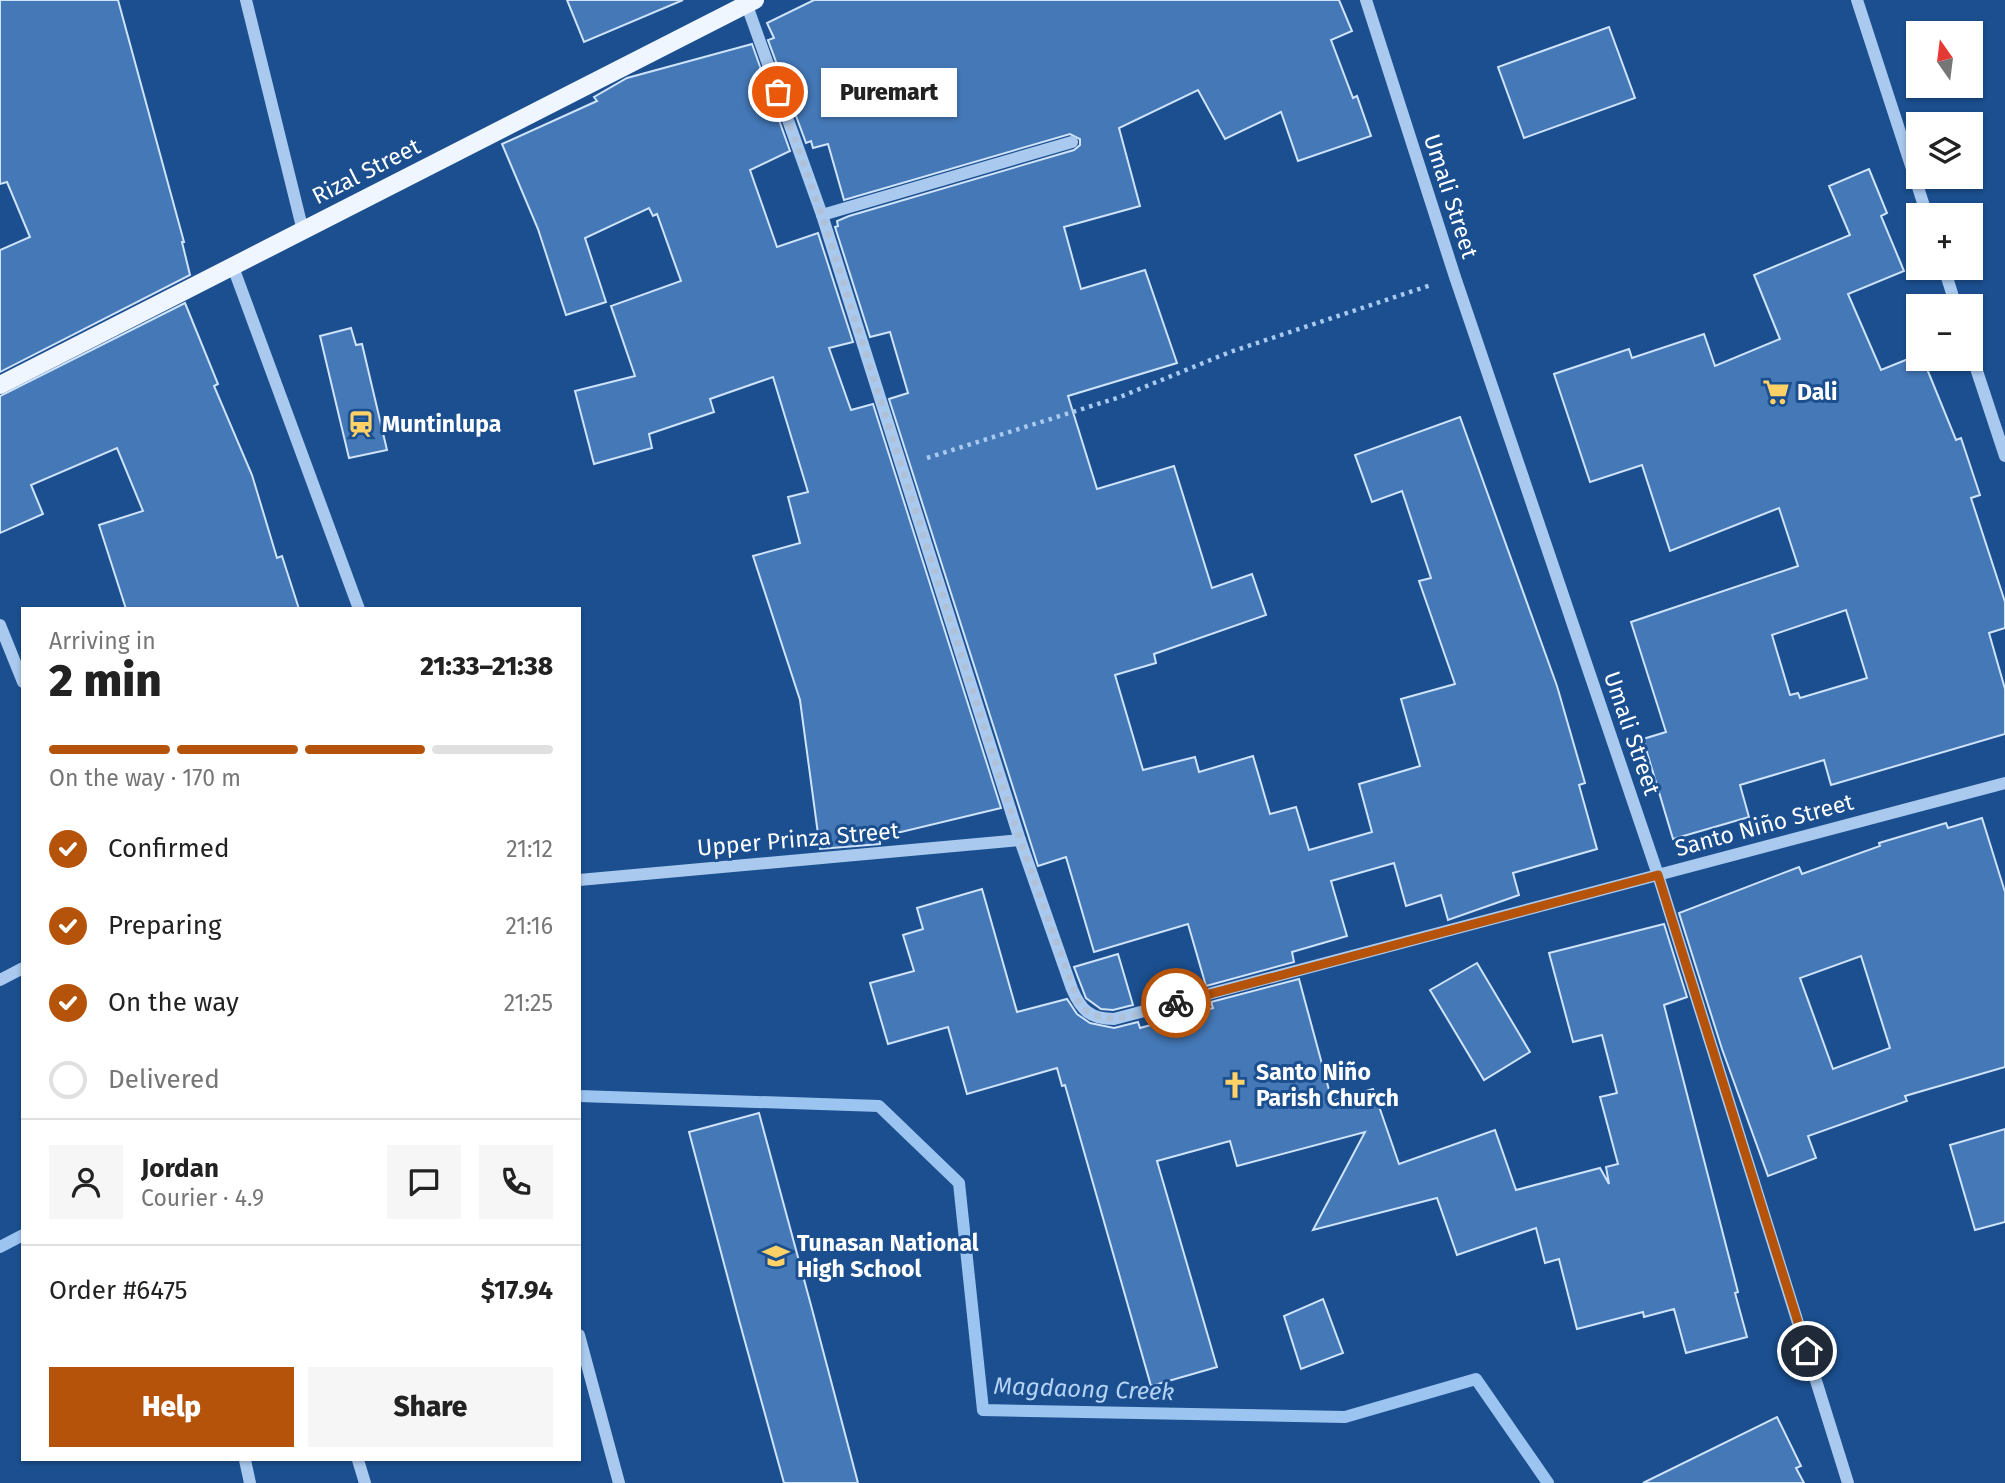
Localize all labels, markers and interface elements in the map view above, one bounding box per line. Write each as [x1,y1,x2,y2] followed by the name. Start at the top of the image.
[1906,21,1983,98] north arrow
[1906,21,1983,371] map controls
[748,62,808,122] pin
[820,68,956,116] callout: Puremart
[759,73,797,111] icon: bag
[840,78,938,106] text: Puremart
[1906,112,1983,189] button: layers
[1418,130,1484,262] street label: Umali Street
[307,132,425,210] street label: Rizal Street
[1906,203,1983,280] button: +
[1906,294,1983,371] button: −
[1761,377,1791,407] supermarket icon: Dali
[1797,378,1837,406] place label: Dali
[346,409,376,439] station icon: Muntinlupa
[382,410,501,438] place label: Muntinlupa
[49,627,156,655] text: Arriving in
[420,651,553,682] text: 21:33–21:38
[49,653,162,708] text: 2 min
[1598,667,1666,799] street label: Umali Street
[49,764,241,792] text: On the way · 170 m
[1672,788,1857,862] street label: Santo Niño Street
[696,816,901,862] street label: Upper Prinza Street
[49,830,87,868] icon: check
[108,833,229,864] text: Confirmed
[506,835,553,863] text: 21:12
[49,907,87,945] icon: check
[108,910,221,941] text: Preparing
[505,912,553,940] text: 21:16
[1141,968,1211,1038] courier
[49,984,87,1022] icon: check
[1157,984,1195,1022] icon: bike
[108,987,239,1018] text: On the way
[504,989,553,1017] text: 21:25
[1256,1058,1399,1112] place label: Santo Niño Parish Church
[108,1064,220,1095] text: Delivered
[1220,1070,1250,1100] church icon: Santo Niño Parish Church
[49,1145,123,1219] button: person
[387,1145,461,1219] button: chat
[479,1145,553,1219] button: phone
[141,1153,219,1184] text: Jordan
[141,1184,264,1212] text: Courier · 4.9
[797,1229,979,1283] place label: Tunasan National High School
[761,1241,791,1271] school or university icon: Tunasan National High School
[49,1275,188,1306] text: Order #6475
[481,1275,553,1306] text: $17.94
[1777,1321,1837,1381] pin
[1788,1332,1826,1370] icon: home
[49,1367,294,1447] button: Help
[308,1367,553,1447] button: Share
[993,1372,1175,1406] water label: Magdaong Creek

